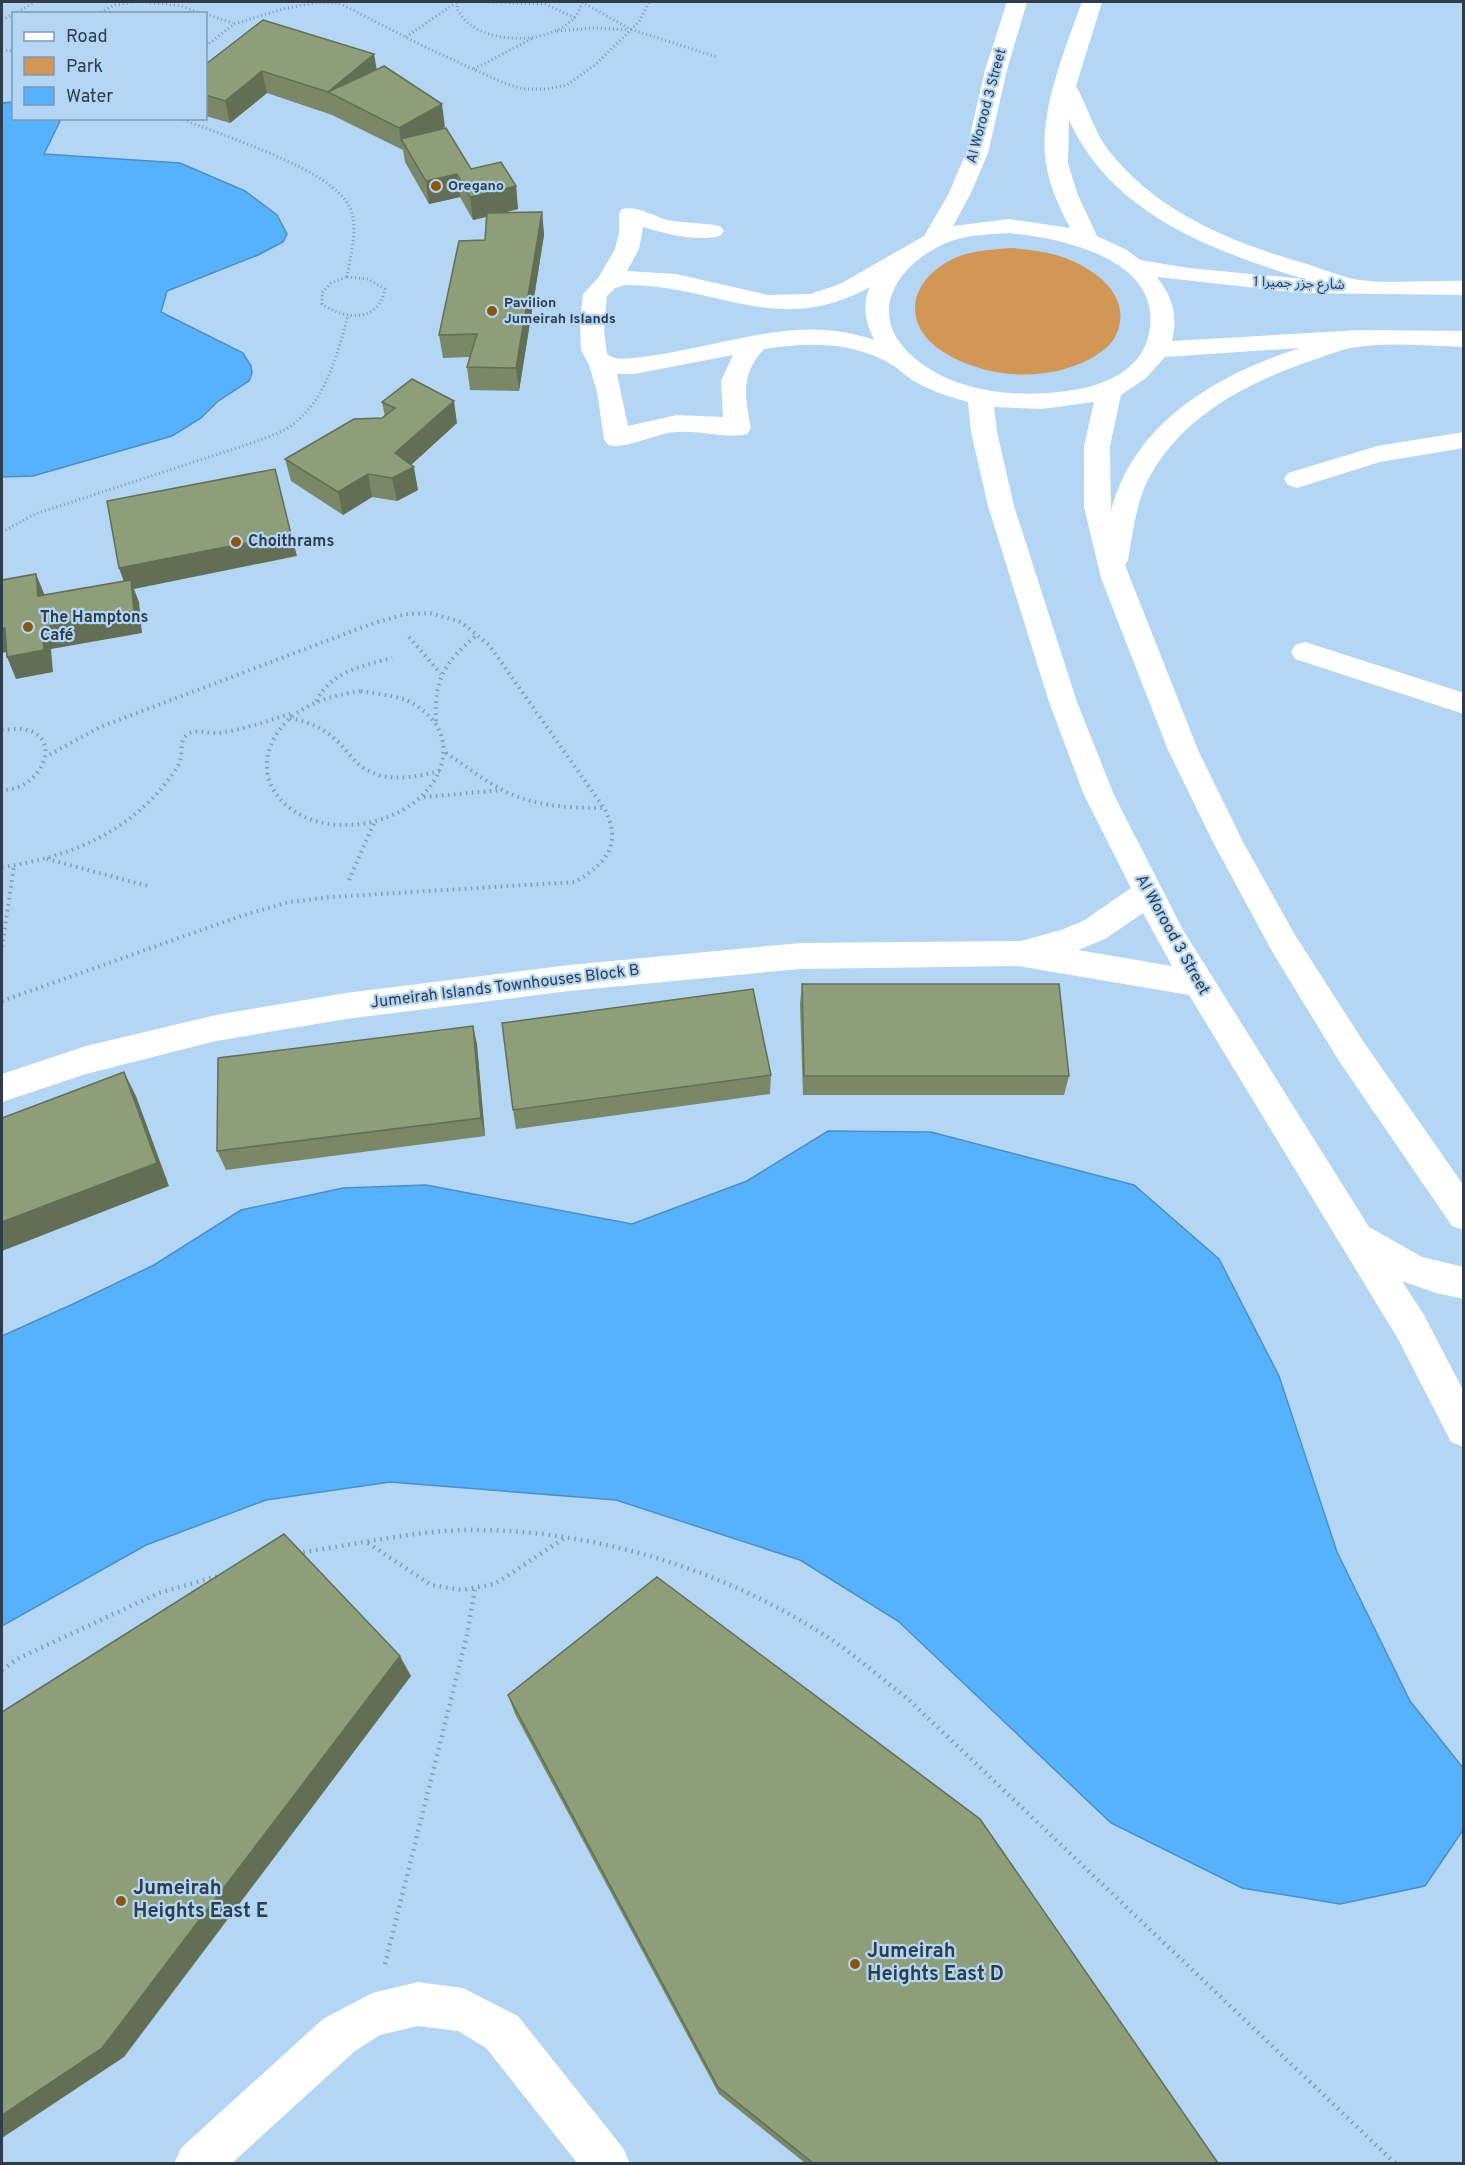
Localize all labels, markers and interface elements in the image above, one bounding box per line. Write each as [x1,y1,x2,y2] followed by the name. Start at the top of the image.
[12,12,207,120] legend
[66,26,108,49] text: Road
[964,47,1010,165] street label: Al Worood 3 Street
[66,56,103,79] text: Park
[66,86,113,109] text: Water
[448,178,504,195] place label: Oregano
[429,179,443,193] marker: Oregano
[1253,274,1345,295] street label: شارع جزر جميرا 1
[504,295,616,328] place label: Pavilion Jumeirah Islands
[485,304,499,318] marker: Pavilion Jumeirah Islands
[248,532,334,552] place label: Choithrams
[229,535,243,549] marker: Choithrams
[40,608,148,646] place label: The Hamptons Café
[21,620,35,634] marker: The Hamptons Café
[1131,871,1213,999] street label: Al Worood 3 Street
[369,961,641,1013] street label: Jumeirah Islands Townhouses Block B
[133,1876,268,1925] place label: Jumeirah Heights East E
[114,1894,128,1908] marker: Jumeirah Heights East E
[867,1939,1004,1988] place label: Jumeirah Heights East D
[848,1957,862,1971] marker: Jumeirah Heights East D

